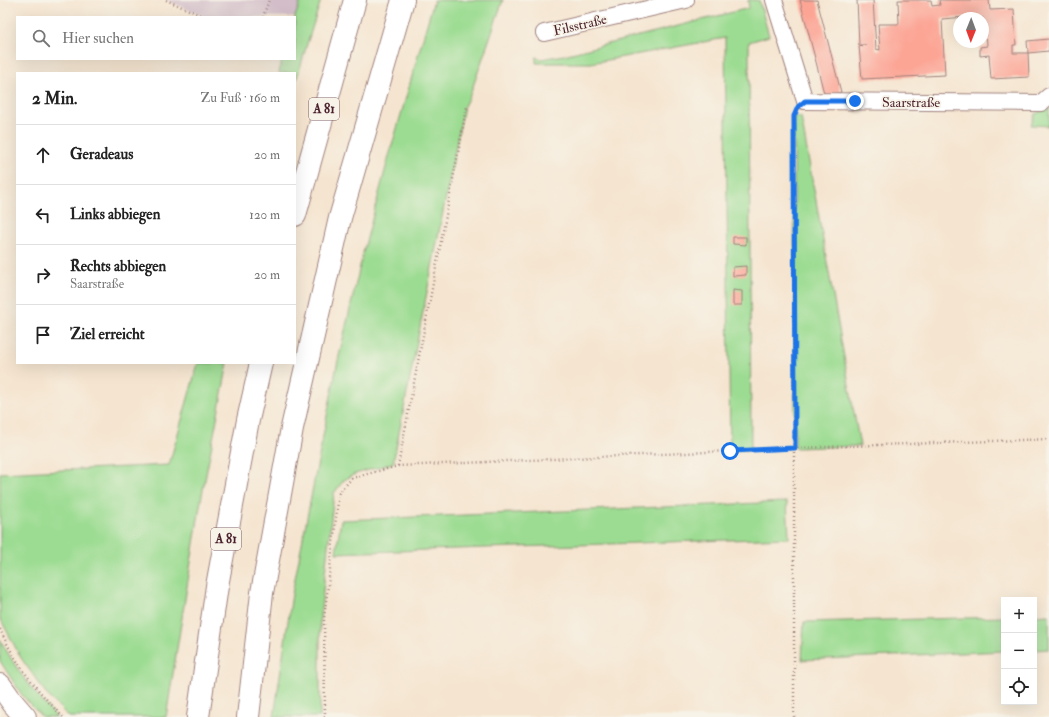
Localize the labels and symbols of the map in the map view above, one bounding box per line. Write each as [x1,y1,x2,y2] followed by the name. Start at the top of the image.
[552,11,609,39] street label: Filsstraße
[953,12,989,48] north arrow
[846,92,864,110] route end
[882,94,940,111] street label: Saarstraße
[309,98,339,120] road number: A 81
[721,442,739,460] route start
[211,528,241,550] road number: A 81

